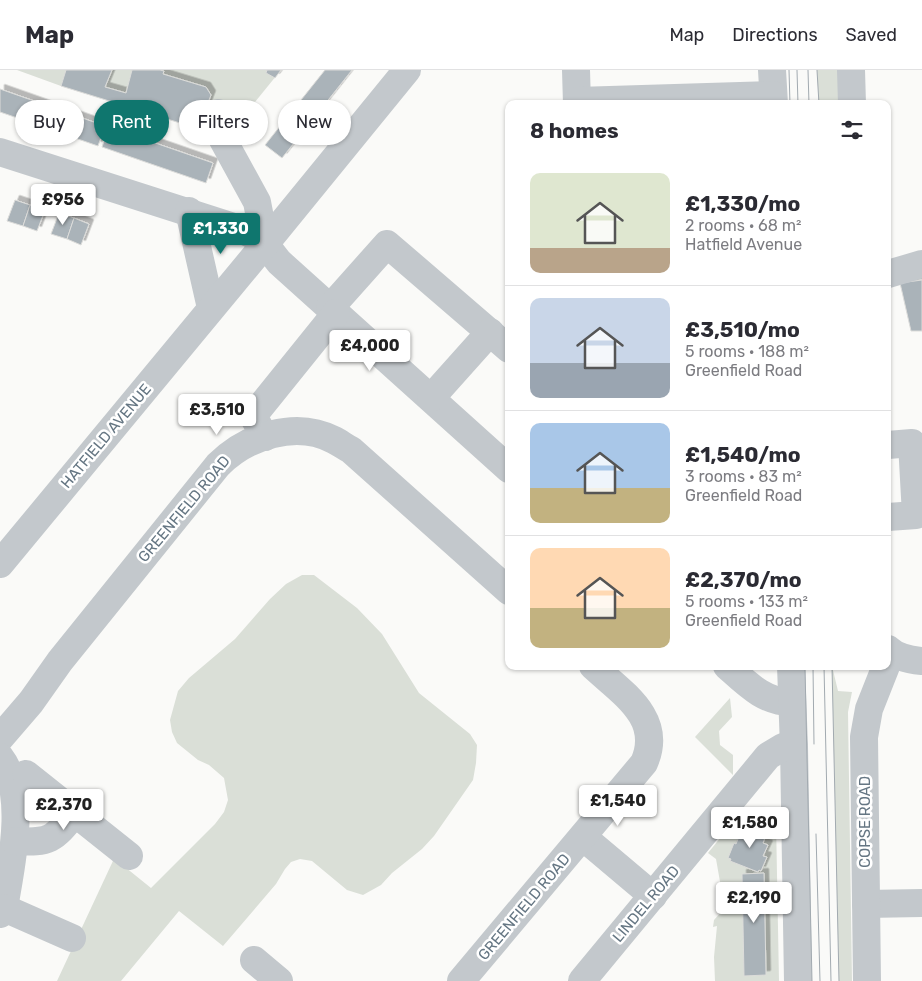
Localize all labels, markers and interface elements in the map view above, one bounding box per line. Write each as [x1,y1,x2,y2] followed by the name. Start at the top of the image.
[25,21,74,49] text: Map
[669,24,704,46] text: Map
[732,24,818,46] text: Directions
[846,24,897,46] text: Saved
[15,100,84,145] chip: Buy
[94,100,169,145] chip: Rent
[179,100,268,145] chip: Filters
[278,100,351,145] chip: New
[838,116,866,144] icon: filters
[530,118,619,143] text: 8 homes
[33,184,93,226] pin: £956
[42,190,84,209] text: £956
[685,191,800,216] text: £1,330/mo
[570,193,630,253] icon: home
[180,212,262,255] pin: £1,330
[685,216,802,235] text: 2 rooms · 68 m²
[193,219,249,238] text: £1,330
[685,235,802,254] text: Hatfield Avenue
[685,317,800,342] text: £3,510/mo
[570,318,630,378] icon: home
[329,330,411,372] pin: £4,000
[340,336,400,355] text: £4,000
[685,342,809,361] text: 5 rooms · 188 m²
[685,361,802,380] text: Greenfield Road
[57,380,155,492] street label: HATFIELD AVENUE
[176,394,258,436] pin: £3,510
[189,400,245,419] text: £3,510
[685,442,800,467] text: £1,540/mo
[570,443,630,503] icon: home
[134,452,234,566] street label: GREENFIELD ROAD
[685,467,802,486] text: 3 rooms · 83 m²
[685,486,802,505] text: Greenfield Road
[685,567,802,592] text: £2,370/mo
[570,568,630,628] icon: home
[685,592,808,611] text: 5 rooms · 133 m²
[685,611,802,630] text: Greenfield Road
[856,776,874,868] street label: COPSE ROAD
[577,784,659,827] pin: £1,540
[23,788,105,831] pin: £2,370
[590,791,646,810] text: £1,540
[36,795,92,814] text: £2,370
[709,806,791,849] pin: £1,580
[722,813,778,832] text: £1,580
[474,850,574,964] street label: GREENFIELD ROAD
[609,862,683,946] street label: LINDEL ROAD
[713,882,795,924] pin: £2,190
[727,888,781,907] text: £2,190

